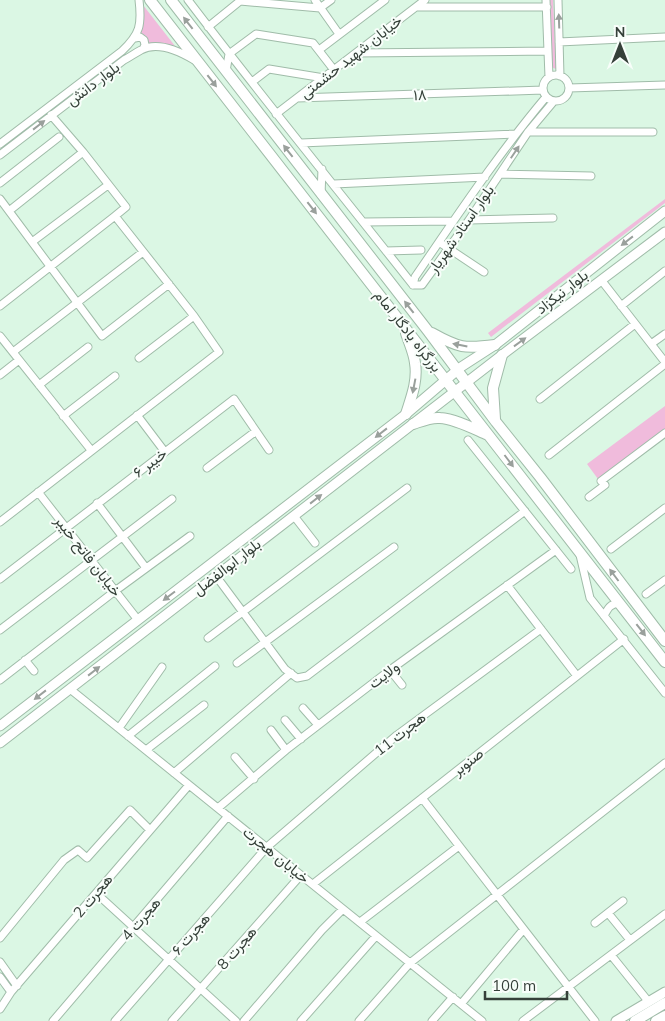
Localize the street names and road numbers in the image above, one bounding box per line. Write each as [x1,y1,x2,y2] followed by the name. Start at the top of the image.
[296,11,406,103] street label: خیابان شهید حشمتی
[62,57,124,111] street label: بلوار دانش
[413,85,427,104] street label: ۱۸
[423,181,498,277] street label: بلوار استاد شهریار
[532,265,592,318] street label: بلوار نیکزاد
[370,286,446,376] street label: بزرگراه یادگار امام
[129,444,170,482] street label: خیبر ۶
[49,510,126,601] street label: خیابان فاتح خیبر
[189,534,265,599] street label: بلوار ابوالفضل
[364,657,403,692] street label: ولایت
[370,708,429,760] street label: هجرت 11
[447,743,487,780] street label: صنوبر
[239,822,313,887] street label: خیابان هجرت
[69,870,116,921] street label: هجرت 2
[117,893,165,944] street label: هجرت 4
[167,909,214,959] street label: هجرت ۶
[213,922,261,973] street label: هجرت 8

